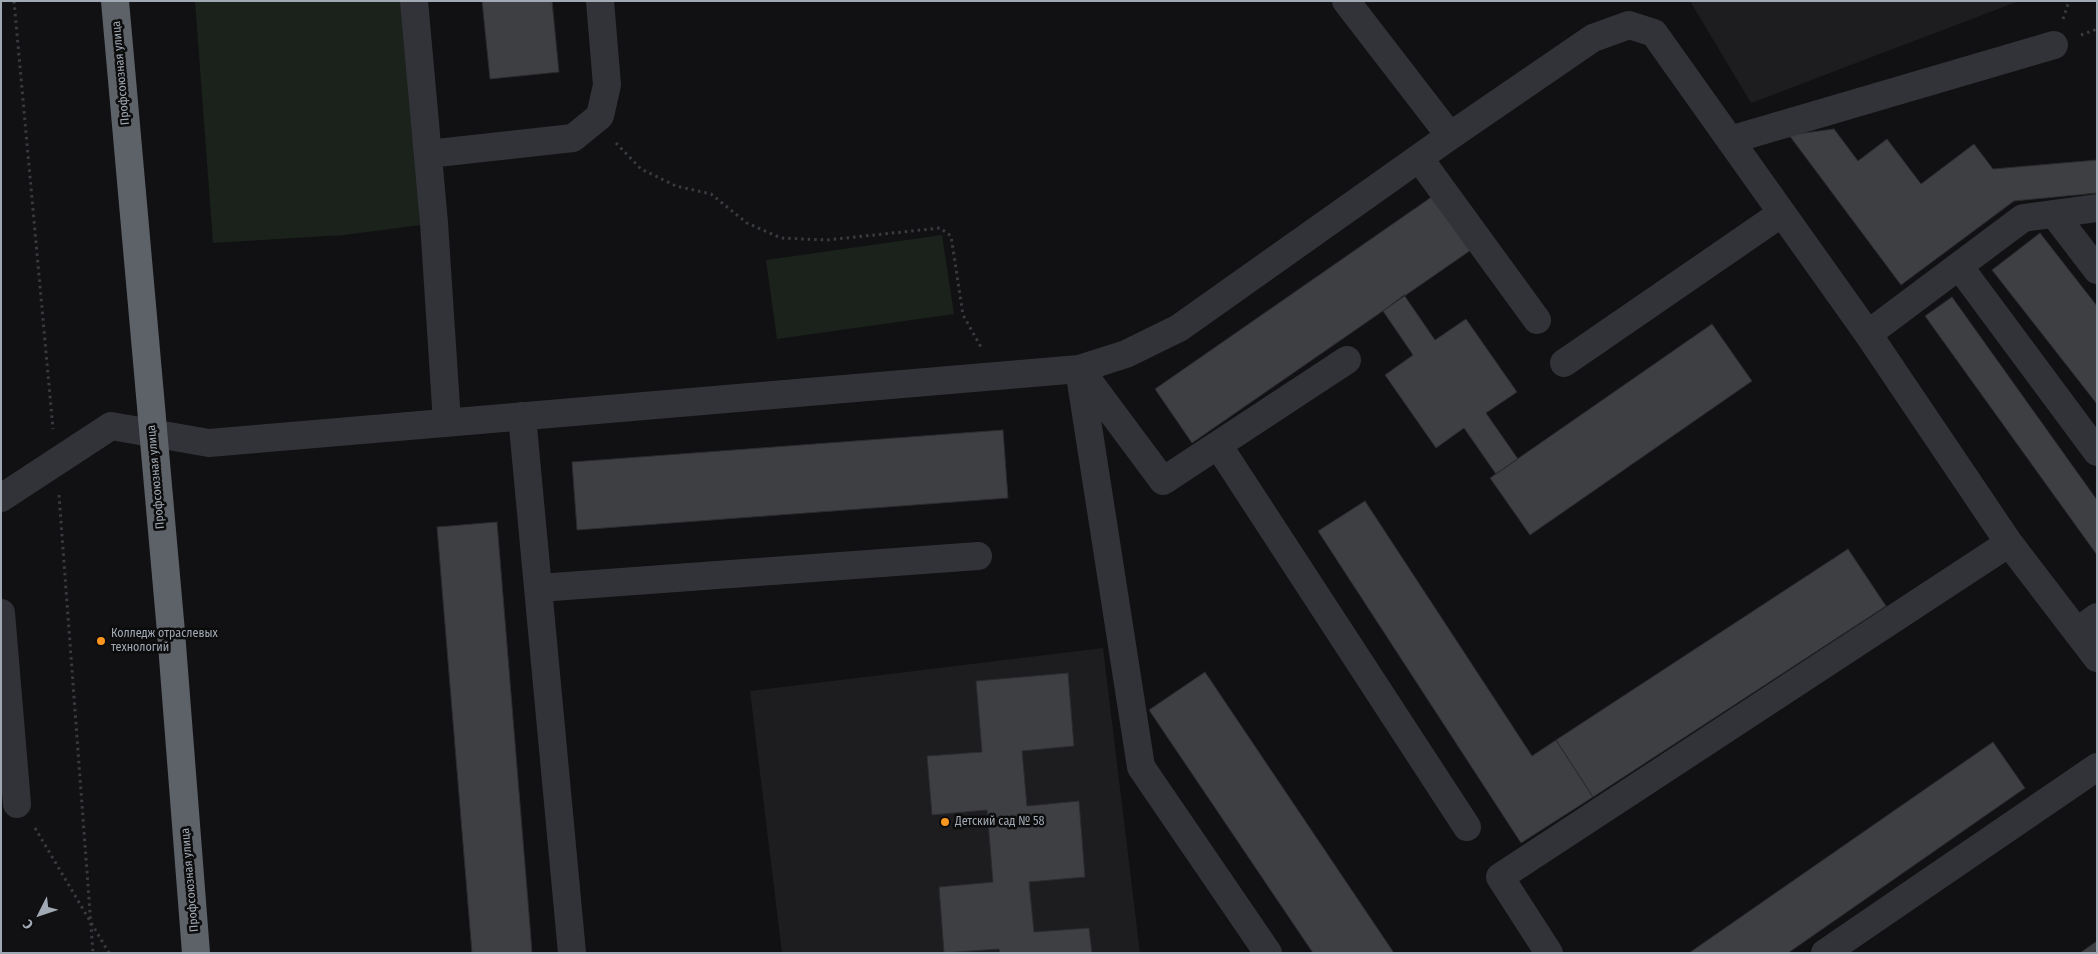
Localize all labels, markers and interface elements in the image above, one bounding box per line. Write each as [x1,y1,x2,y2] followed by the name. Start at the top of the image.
[109,20,133,126] street label: Профсоюзная улица
[144,424,168,530] street label: Профсоюзная улица
[111,627,218,655] place label: Колледж отраслевых технологий
[95,635,107,647] marker: Колледж отраслевых технологий
[955,815,1045,829] place label: Детский сад № 58
[939,816,951,828] marker: Детский сад № 58
[178,827,202,933] street label: Профсоюзная улица
[15,889,65,939] north arrow
[19,916,37,933] text: С

